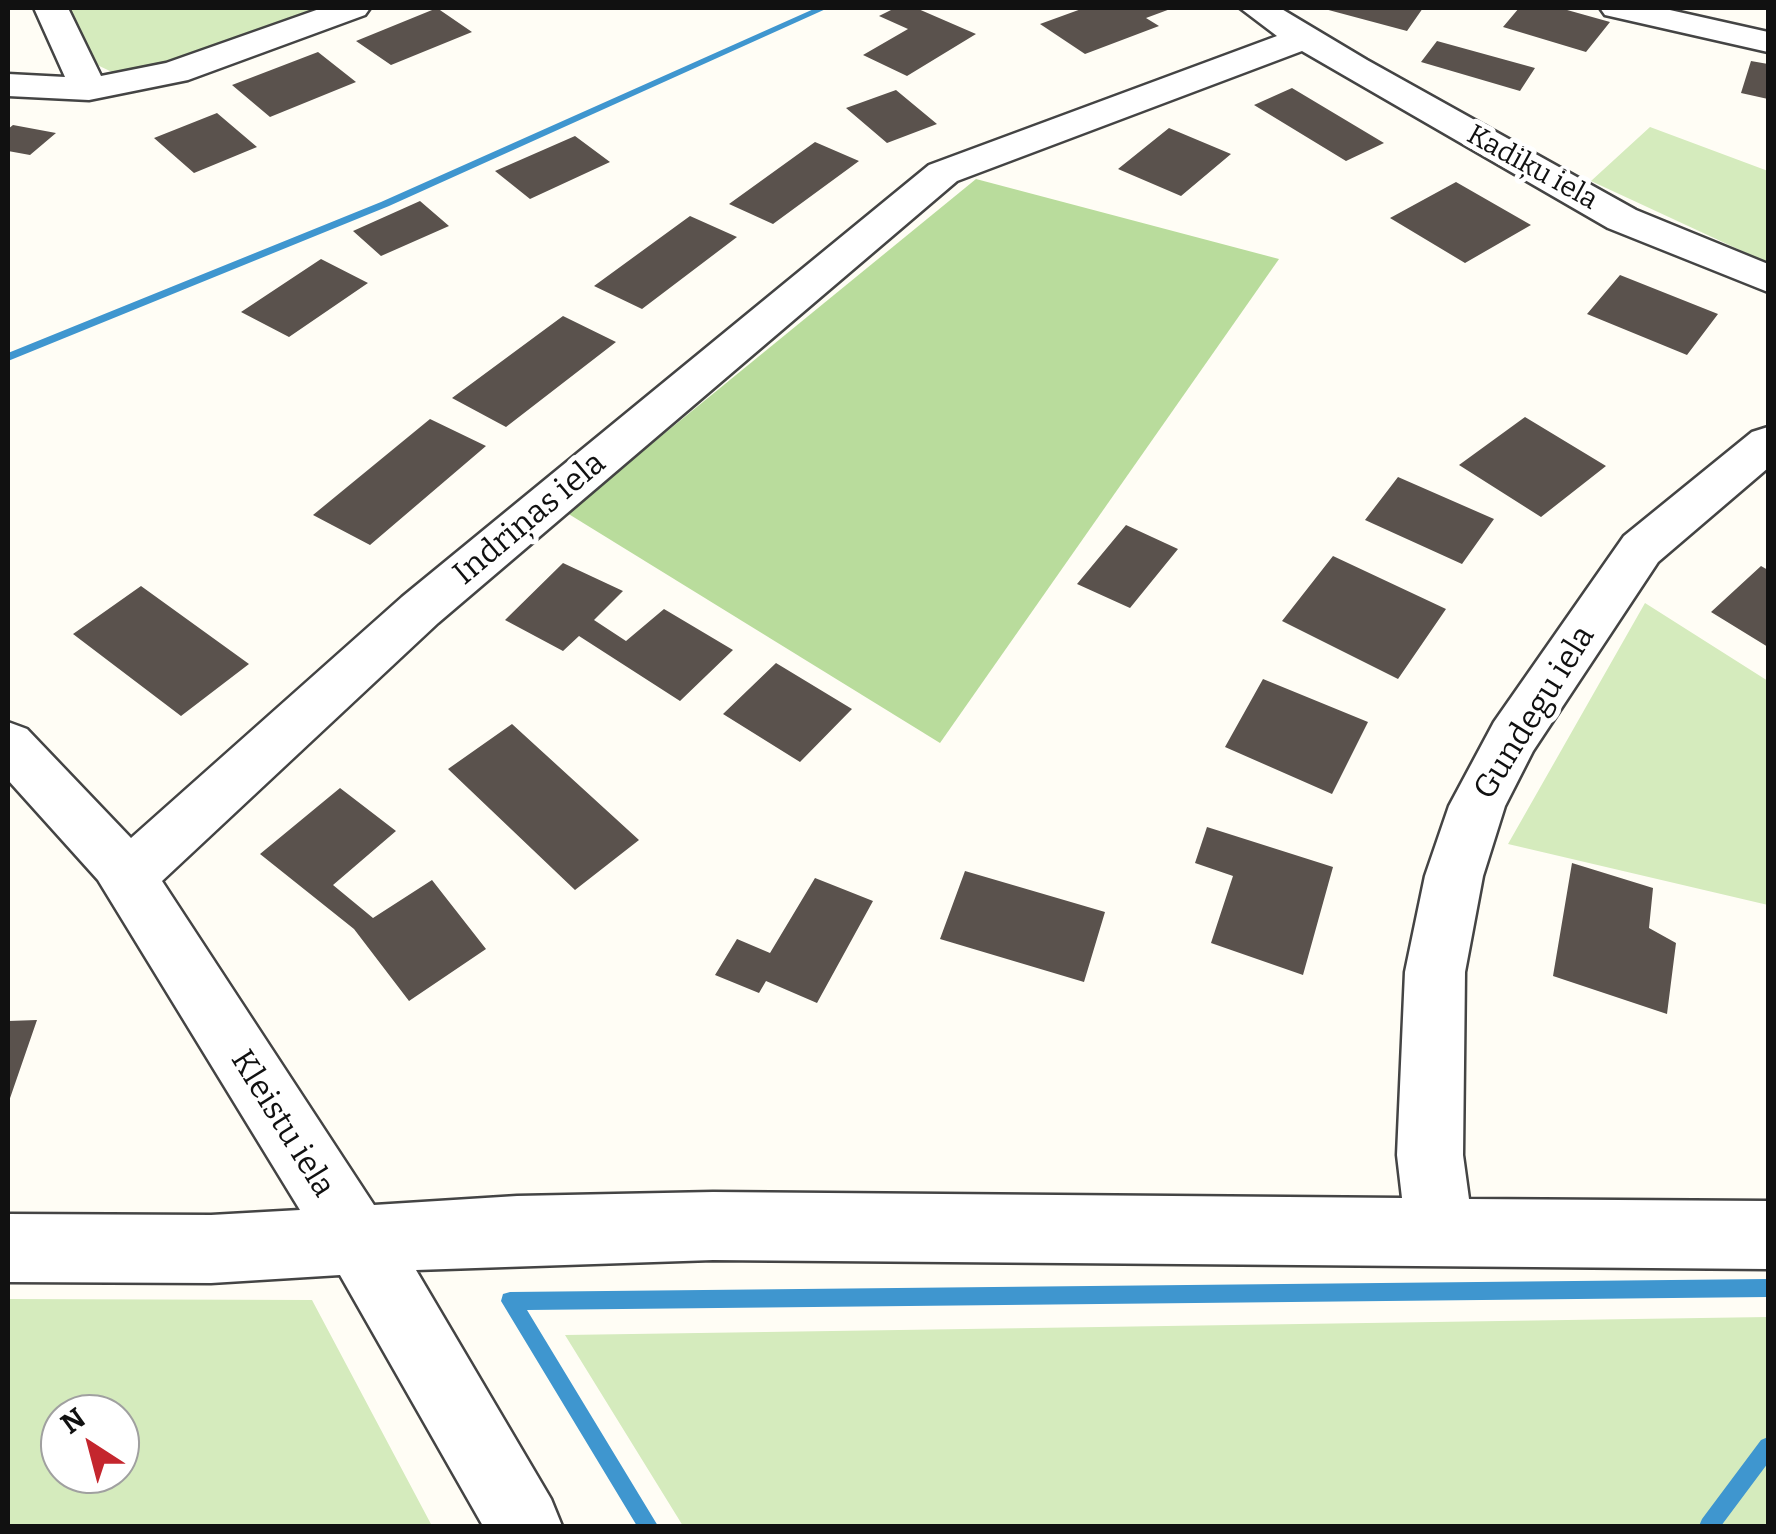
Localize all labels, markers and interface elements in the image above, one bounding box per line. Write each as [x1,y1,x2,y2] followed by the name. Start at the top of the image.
[1461,118,1603,218] street label: Kadiķu iela
[446,444,614,594] street label: Indriņas iela
[1466,619,1604,807] street label: Gundegu iela
[222,1044,342,1204] street label: Kleistu iela
[40,1394,140,1494] north arrow
[55,1401,92,1441] text: N

